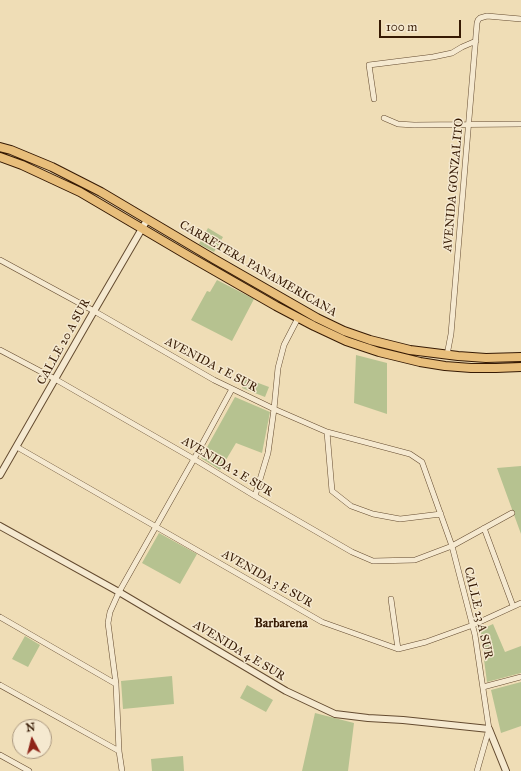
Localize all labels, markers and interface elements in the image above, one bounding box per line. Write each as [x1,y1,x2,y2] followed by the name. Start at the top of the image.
[381,12,463,38] scale bar
[386,20,417,34] text: 100 m
[441,118,467,252] street label: AVENIDA GONZALITO
[177,218,339,320] street label: CARRETERA PANAMERICANA
[34,296,94,388] street label: CALLE 20 A SUR
[162,335,260,395] street label: AVENIDA 1 E SUR
[179,434,275,500] street label: AVENIDA 2 E SUR
[219,547,315,611] street label: AVENIDA 3 E SUR
[460,566,496,660] street label: CALLE 23 A SUR
[254,616,308,632] district label: Barbarena
[190,618,288,684] street label: AVENIDA 4 E SUR
[12,719,52,759] north arrow
[25,721,36,735] text: N

